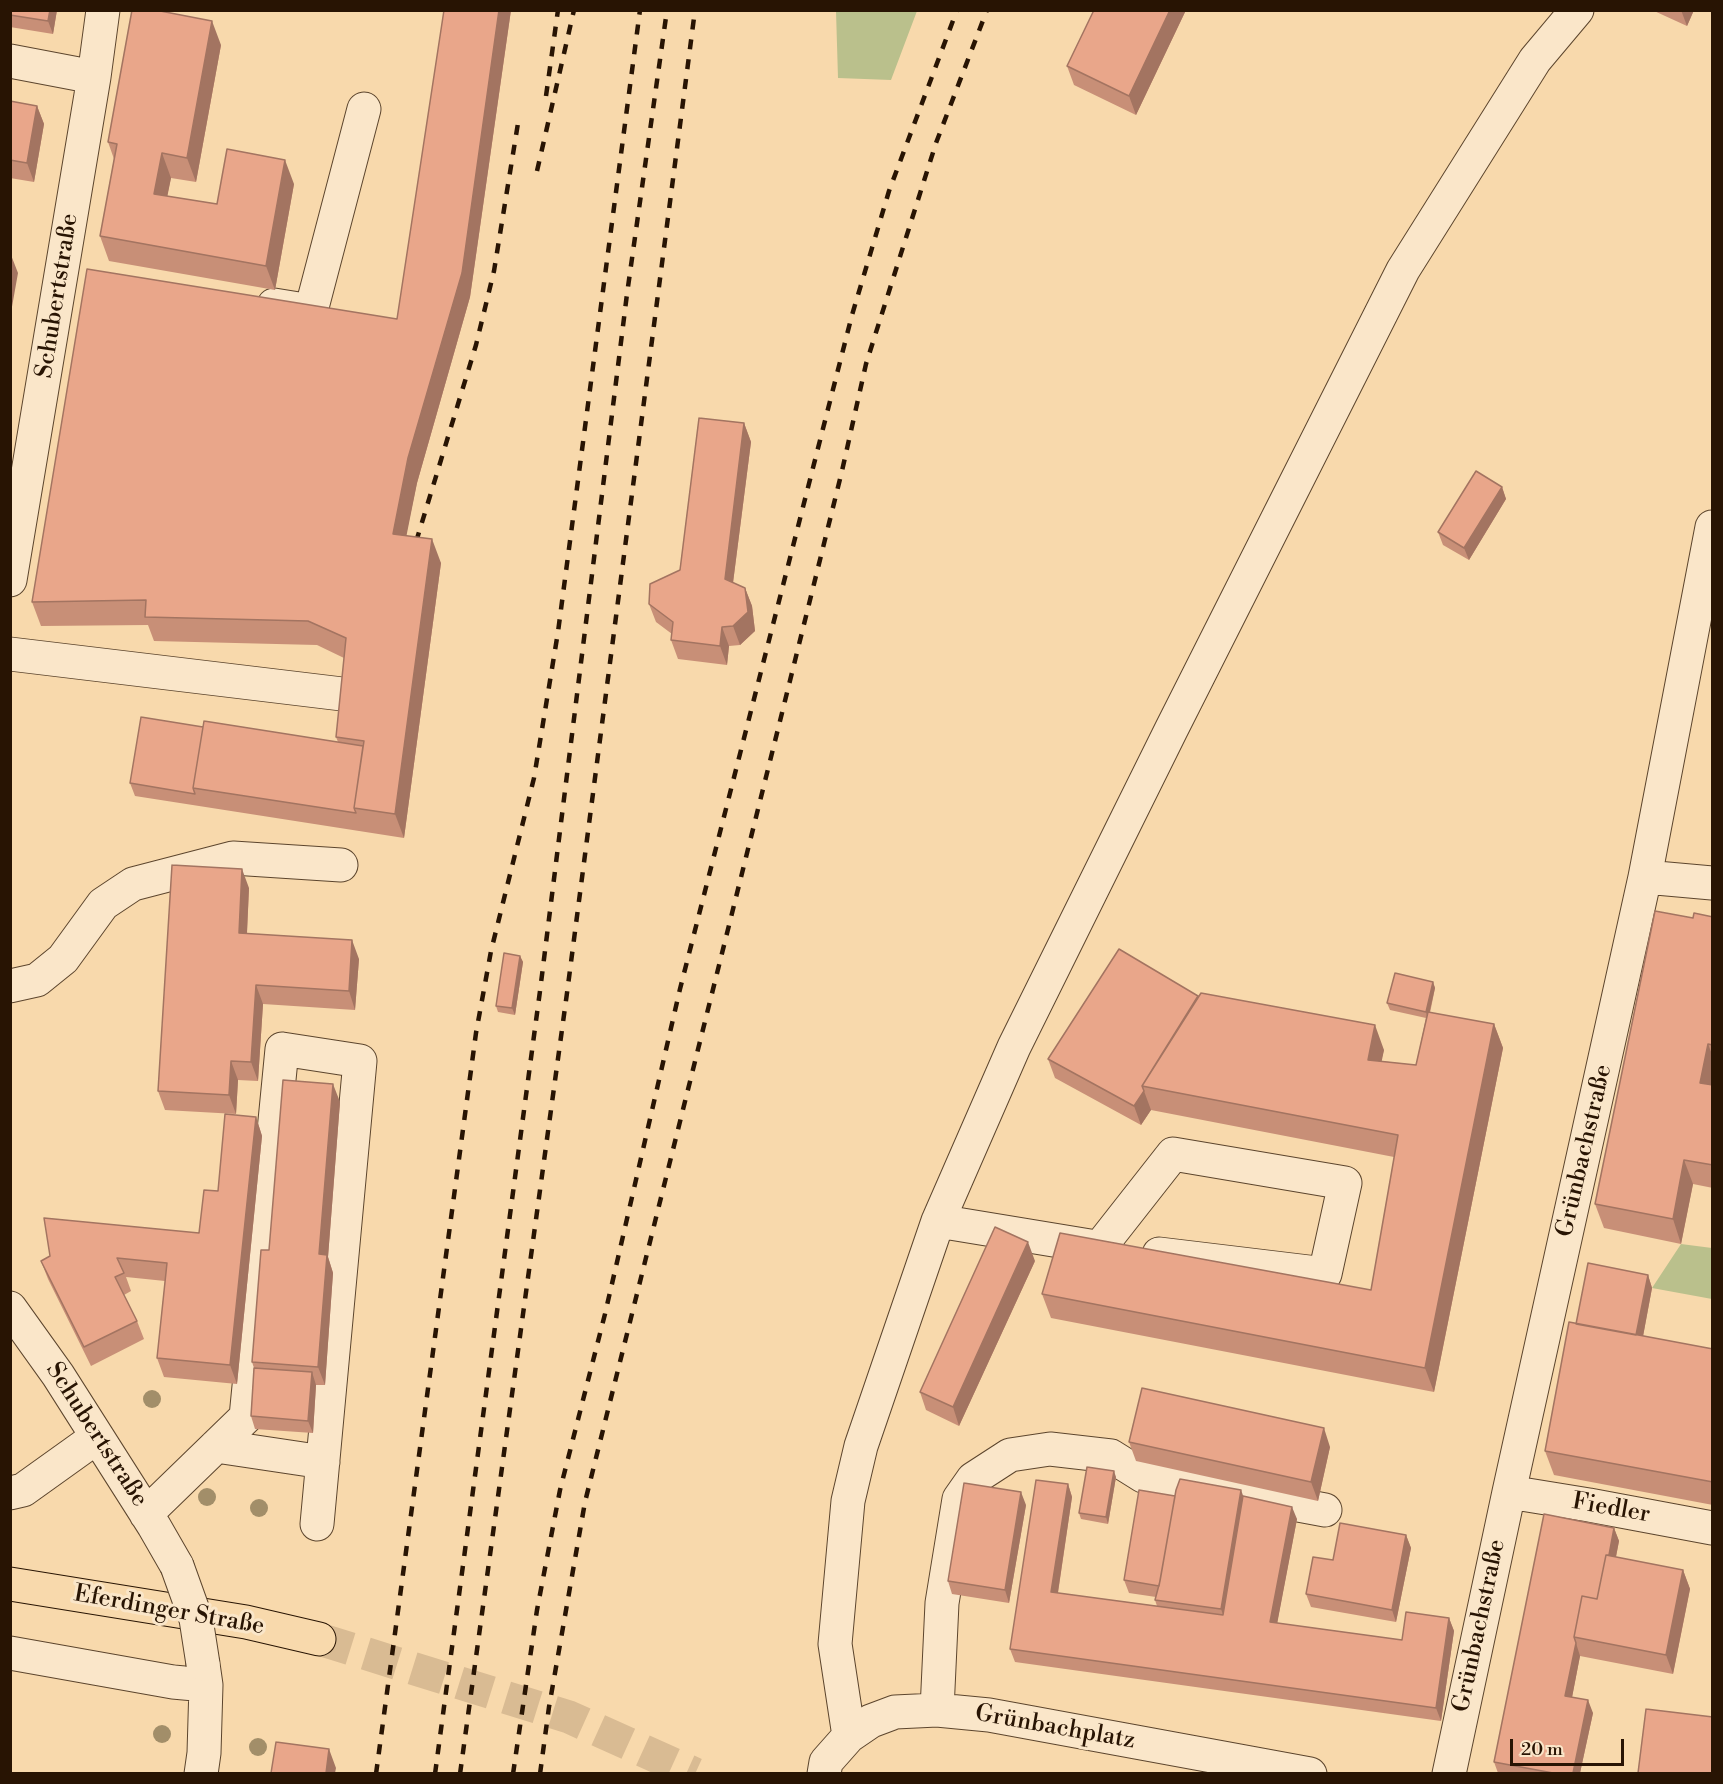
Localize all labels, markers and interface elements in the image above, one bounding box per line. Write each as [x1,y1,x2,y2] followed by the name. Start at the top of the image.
[31,212,85,380] street label: Schubertstraße
[1551,1062,1619,1240] street label: Grünbachstraße
[39,1357,153,1513] street label: Schubertstraße
[1570,1488,1652,1530] street label: Fiedler
[1448,1537,1512,1715] street label: Grünbachstraße
[72,1580,266,1642] street label: Eferdinger Straße
[973,1700,1137,1756] street label: Grünbachplatz
[1513,1727,1627,1765] scale bar
[1521,1738,1563,1761] text: 20 m

